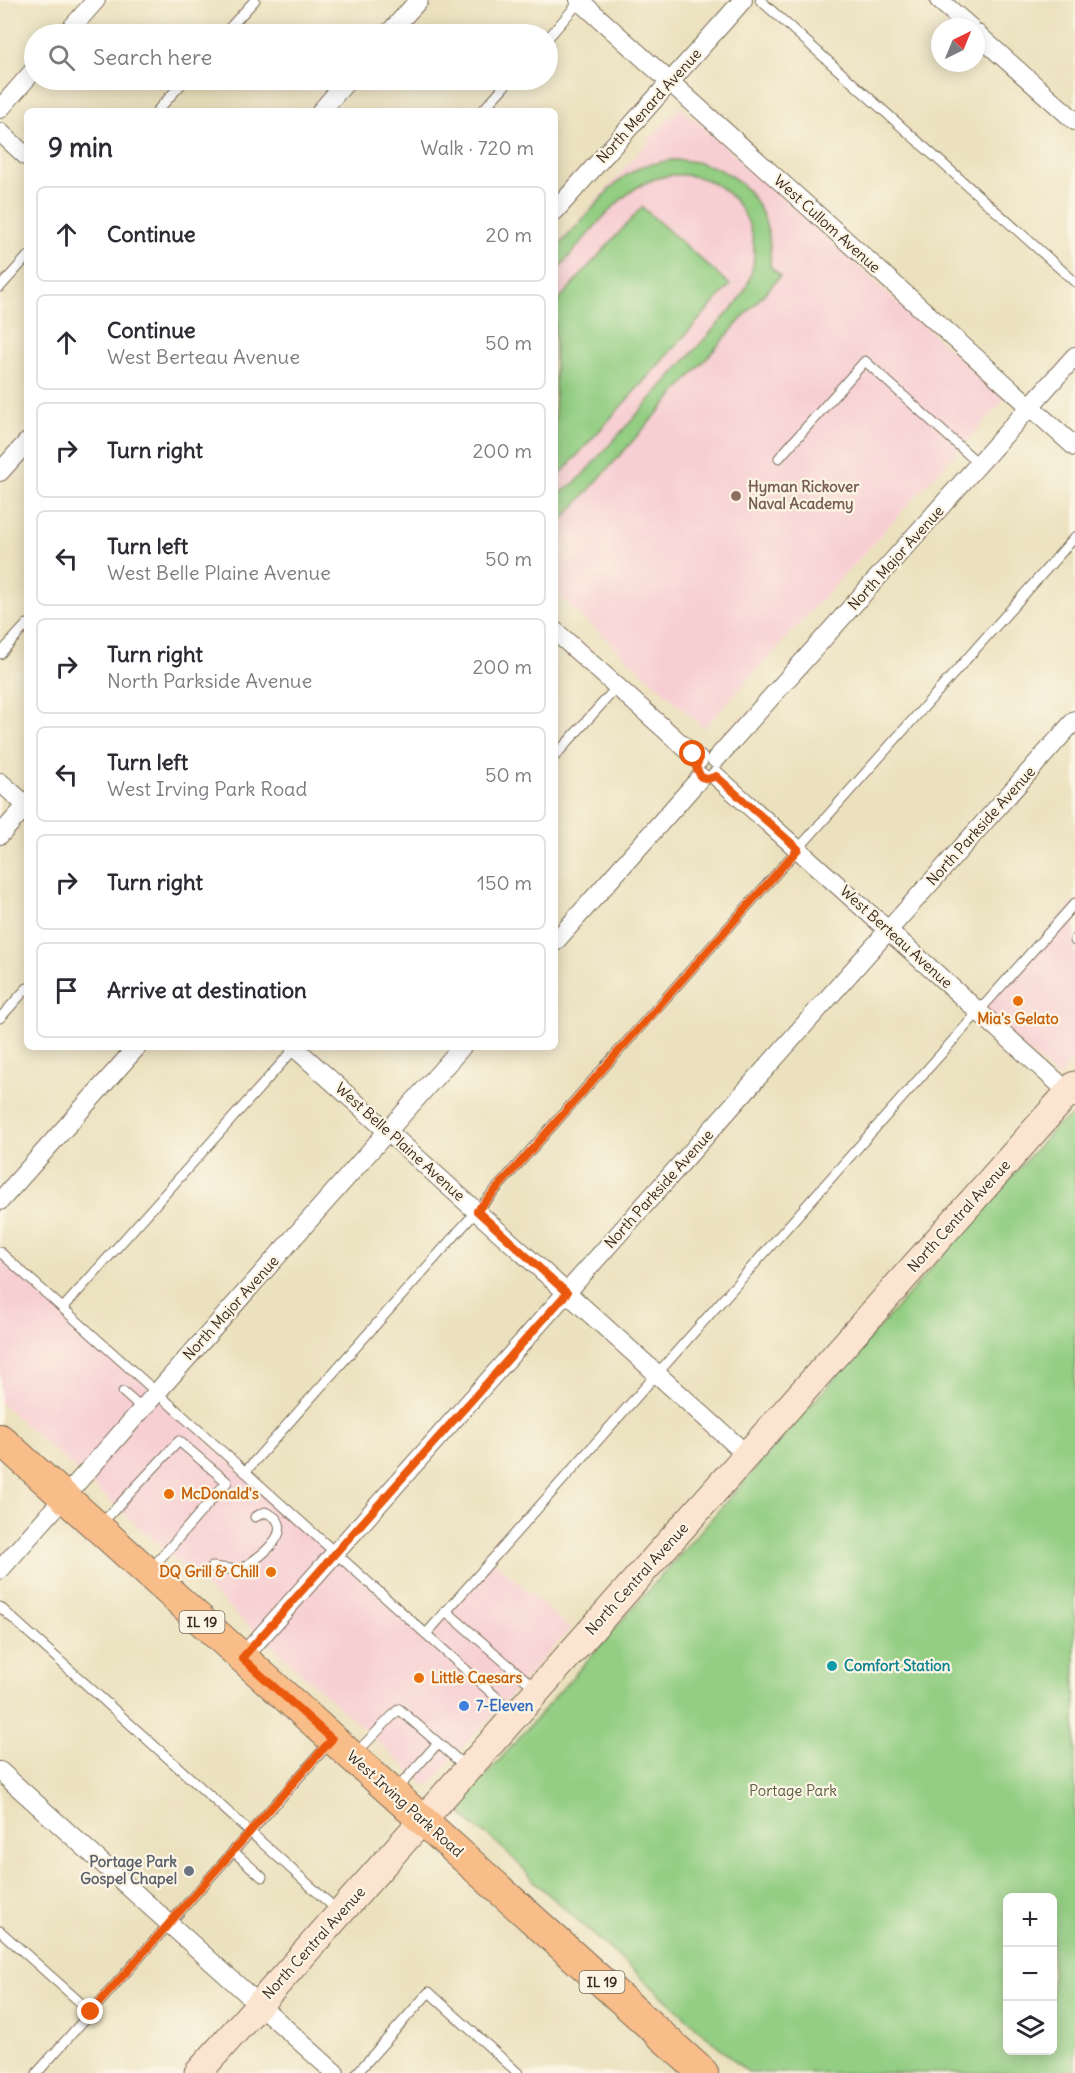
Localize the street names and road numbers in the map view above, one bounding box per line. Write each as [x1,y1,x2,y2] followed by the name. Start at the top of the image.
[592,44,705,167] street label: North Menard Avenue
[770,171,885,277] street label: West Cullom Avenue
[844,501,948,614] street label: North Major Avenue
[922,762,1039,889] street label: North Parkside Avenue
[836,881,956,992] street label: West Berteau Avenue
[332,1078,469,1205] street label: West Belle Plaine Avenue
[600,1125,717,1252] street label: North Parkside Avenue
[903,1155,1014,1276] street label: North Central Avenue
[179,1251,283,1364] street label: North Major Avenue
[581,1518,692,1639] street label: North Central Avenue
[180,1611,224,1633] road number: IL 19
[343,1746,468,1861] street label: West Irving Park Road
[258,1882,369,2003] street label: North Central Avenue
[580,1971,624,1993] road number: IL 19

